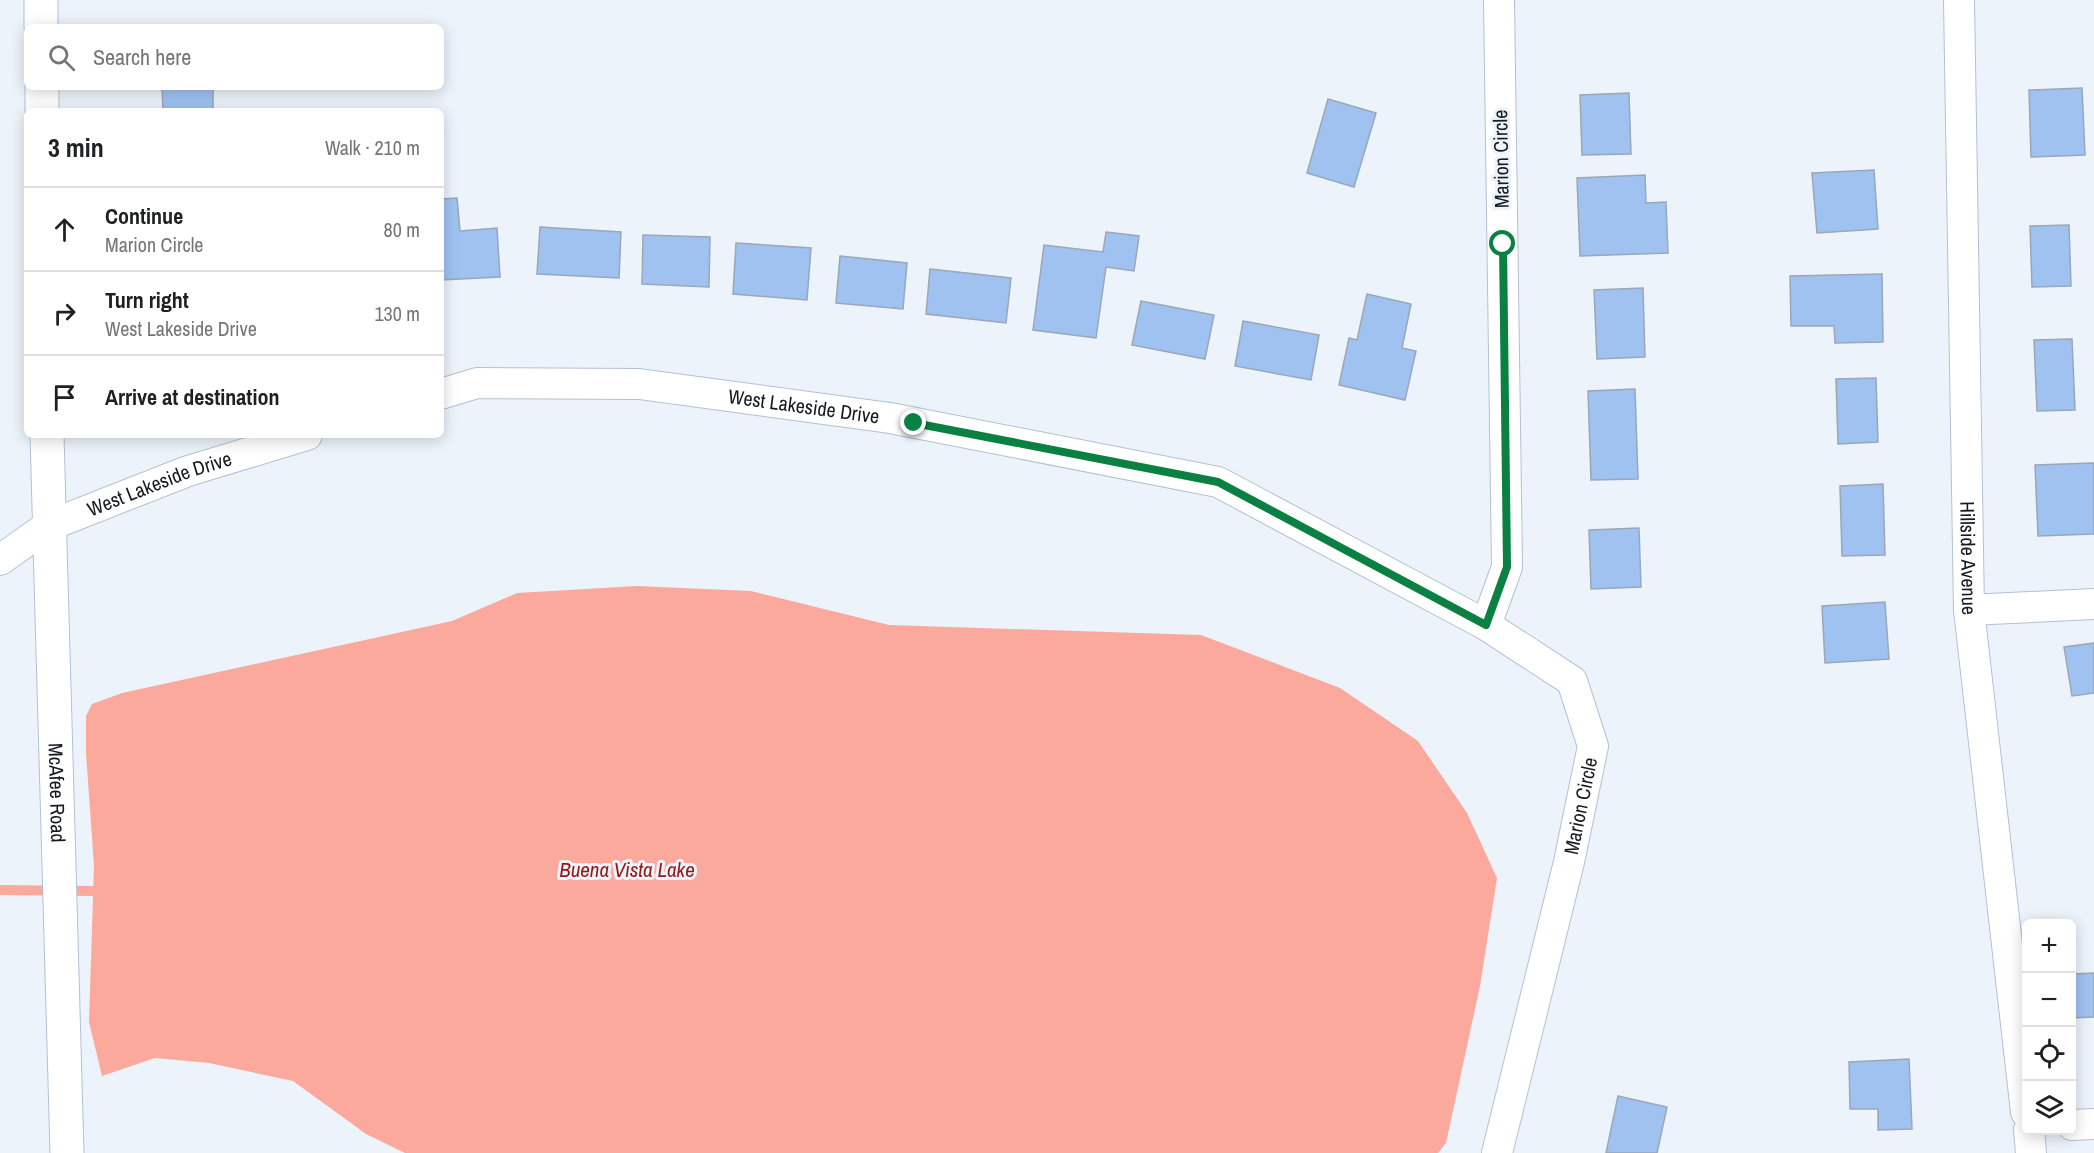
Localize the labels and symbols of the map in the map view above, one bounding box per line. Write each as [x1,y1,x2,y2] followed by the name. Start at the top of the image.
[1486,110,1515,208] street label: Marion Circle
[1489,230,1515,256] route start
[727,382,881,429] street label: West Lakeside Drive
[900,409,926,435] route end
[83,445,235,522] street label: West Lakeside Drive
[1954,501,1983,616] street label: Hillside Avenue
[43,743,72,843] street label: McAfee Road
[1557,755,1603,857] street label: Marion Circle
[559,855,695,884] water label: Buena Vista Lake

